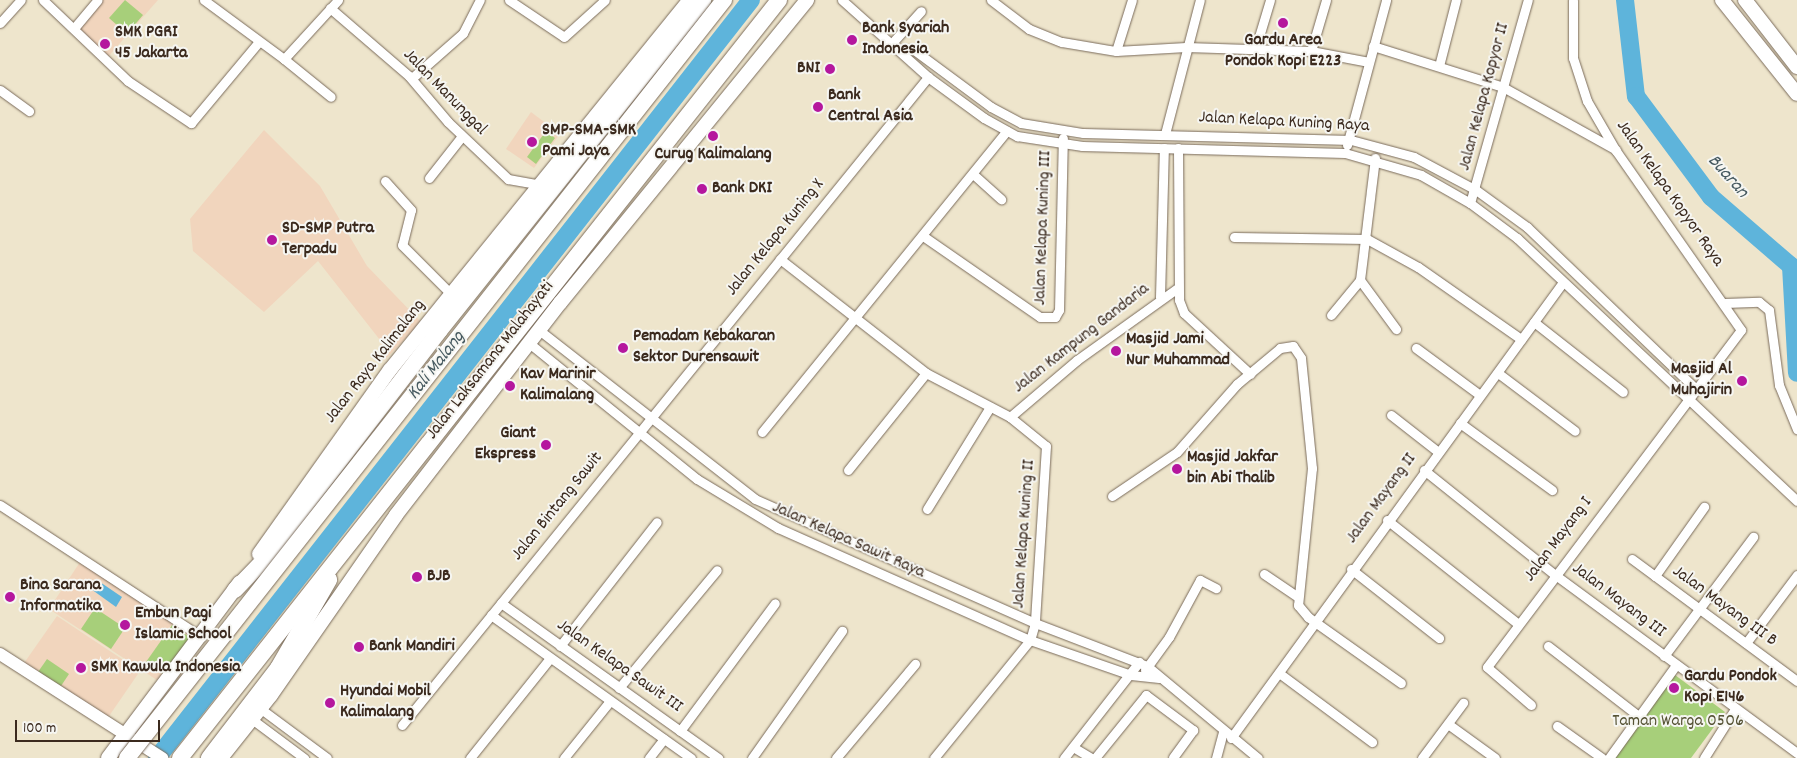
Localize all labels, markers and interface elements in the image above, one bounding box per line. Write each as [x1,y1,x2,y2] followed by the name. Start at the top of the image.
[1277,17,1289,29] marker: Gardu Area Pondok Kopi E223
[862,19,949,62] place label: Bank Syariah Indonesia
[1455,21,1515,173] street label: Jalan Kelapa Kopyor II
[115,23,188,66] place label: SMK PGRI 45 Jakarta
[1225,31,1341,74] place label: Gardu Area Pondok Kopi E223
[846,34,858,46] marker: Bank Syariah Indonesia
[99,38,111,50] marker: SMK PGRI 45 Jakarta
[397,45,491,141] street label: Jalan Manunggal
[797,58,820,80] place label: BNI
[824,63,836,75] marker: BNI
[828,86,912,128] place label: Bank Central Asia
[812,101,824,113] marker: Bank Central Asia
[1198,108,1370,138] street label: Jalan Kelapa Kuning Raya
[1610,117,1728,271] street label: Jalan Kelapa Kopyor Raya
[542,121,636,163] place label: SMP-SMA-SMK Pami Jaya
[707,130,719,142] marker: Curug Kalimalang
[526,136,538,148] marker: SMP-SMA-SMK Pami Jaya
[654,144,772,166] place label: Curug Kalimalang
[1031,150,1057,306] street label: Jalan Kelapa Kuning III
[1702,150,1752,204] water label: Buaran
[722,175,830,301] street label: Jalan Kelapa Kuning X
[712,178,772,200] place label: Bank DKI
[696,183,708,195] marker: Bank DKI
[282,219,374,262] place label: SD-SMP Putra Terpadu
[266,234,278,246] marker: SD-SMP Putra Terpadu
[422,277,560,445] street label: Jalan Laksamana Malahayati
[1010,279,1154,399] street label: Jalan Kampung Gandaria
[321,296,431,428] street label: Jalan Raya Kalimalang
[403,327,471,405] water label: Kali Malang
[633,327,775,369] place label: Pemadam Kebakaran Sektor Durensawit
[1126,330,1230,372] place label: Masjid Jami Nur Muhammad
[617,342,629,354] marker: Pemadam Kebakaran Sektor Durensawit
[1110,345,1122,357] marker: Masjid Jami Nur Muhammad
[1671,360,1732,402] place label: Masjid Al Muhajirin
[520,365,596,408] place label: Kav Marinir Kalimalang
[1736,375,1748,387] marker: Masjid Al Muhajirin
[504,380,516,392] marker: Kav Marinir Kalimalang
[475,424,536,466] place label: Giant Ekspress
[540,439,552,451] marker: Giant Ekspress
[508,448,608,566] street label: Jalan Bintang Sawit
[1187,448,1278,490] place label: Masjid Jakfar bin Abi Thalib
[1342,450,1422,548] street label: Jalan Mayang II
[1009,459,1041,609] street label: Jalan Kelapa Kuning II
[1171,463,1183,475] marker: Masjid Jakfar bin Abi Thalib
[1520,493,1598,587] street label: Jalan Mayang I
[768,498,928,584] street label: Jalan Kelapa Sawit Raya
[1567,559,1669,643] street label: Jalan Mayang III
[1667,562,1781,652] street label: Jalan Mayang III B
[427,566,451,588] place label: BJB
[411,571,423,583] marker: BJB
[20,576,101,618] place label: Bina Sarana Informatika
[4,591,16,603] marker: Bina Sarana Informatika
[135,604,232,646] place label: Embun Pagi Islamic School
[552,615,686,719] street label: Jalan Kelapa Sawit III
[119,619,131,631] marker: Embun Pagi Islamic School
[369,636,455,658] place label: Bank Mandiri
[353,641,365,653] marker: Bank Mandiri
[91,657,241,679] place label: SMK Kawula Indonesia
[75,662,87,674] marker: SMK Kawula Indonesia
[1684,667,1777,710] place label: Gardu Pondok Kopi E146
[340,682,431,724] place label: Hyundai Mobil Kalimalang
[1668,682,1680,694] marker: Gardu Pondok Kopi E146
[324,697,336,709] marker: Hyundai Mobil Kalimalang
[18,710,162,742] scale bar
[1612,711,1744,733] park label: Taman Warga 0506
[23,718,56,740] text: 100 m

